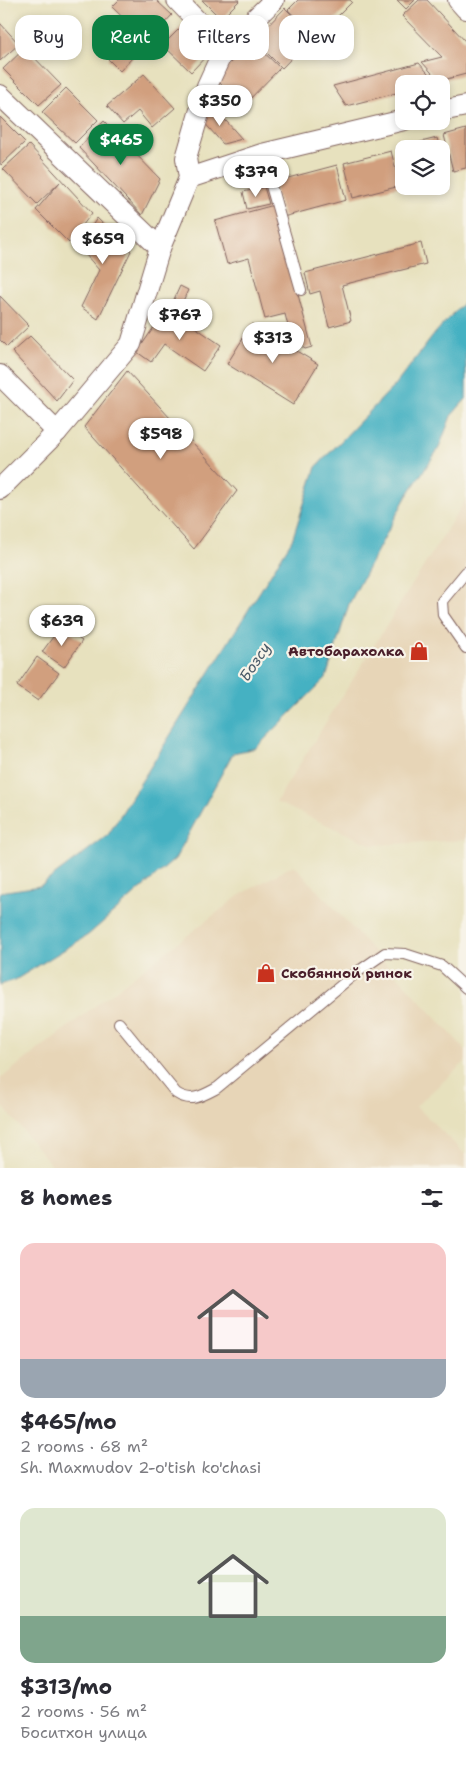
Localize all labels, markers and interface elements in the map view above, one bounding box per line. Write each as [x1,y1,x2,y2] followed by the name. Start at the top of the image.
[15,15,82,60] chip: Buy
[92,15,169,60] chip: Rent
[179,15,269,60] chip: Filters
[279,15,354,60] chip: New
[395,75,450,195] map controls
[395,75,450,130] button: locate
[190,84,250,127] pin: $350
[198,90,242,111] text: $350
[91,124,151,166] pin: $465
[99,129,143,150] text: $465
[395,140,450,195] button: layers
[226,156,286,198] pin: $379
[234,161,278,182] text: $379
[73,222,133,265] pin: $659
[82,228,124,249] text: $659
[150,298,210,341] pin: $767
[158,304,202,325] text: $767
[243,322,303,364] pin: $313
[253,327,293,348] text: $313
[131,418,191,460] pin: $598
[139,423,183,444] text: $598
[32,604,92,647] pin: $639
[40,610,84,631] text: $639
[235,639,275,685] water label: Бозсу
[408,640,430,662] shop icon: Автобарахолка
[288,642,404,660] place label: Автобарахолка
[255,962,277,984] shop icon: Скобянной рынок
[281,964,412,982] place label: Скобянной рынок
[20,1184,112,1212] text: 8 homes
[418,1184,446,1212] icon: filters
[188,1276,278,1366] icon: home
[20,1408,117,1436] text: $465/mo
[20,1436,148,1457] text: 2 rooms · 68 m²
[20,1457,261,1478] text: Sh. Maxmudov 2-o'tish ko'chasi
[188,1541,278,1631] icon: home
[20,1673,112,1701] text: $313/mo
[20,1701,147,1722] text: 2 rooms · 56 m²
[20,1722,147,1743] text: Боситхон улица

